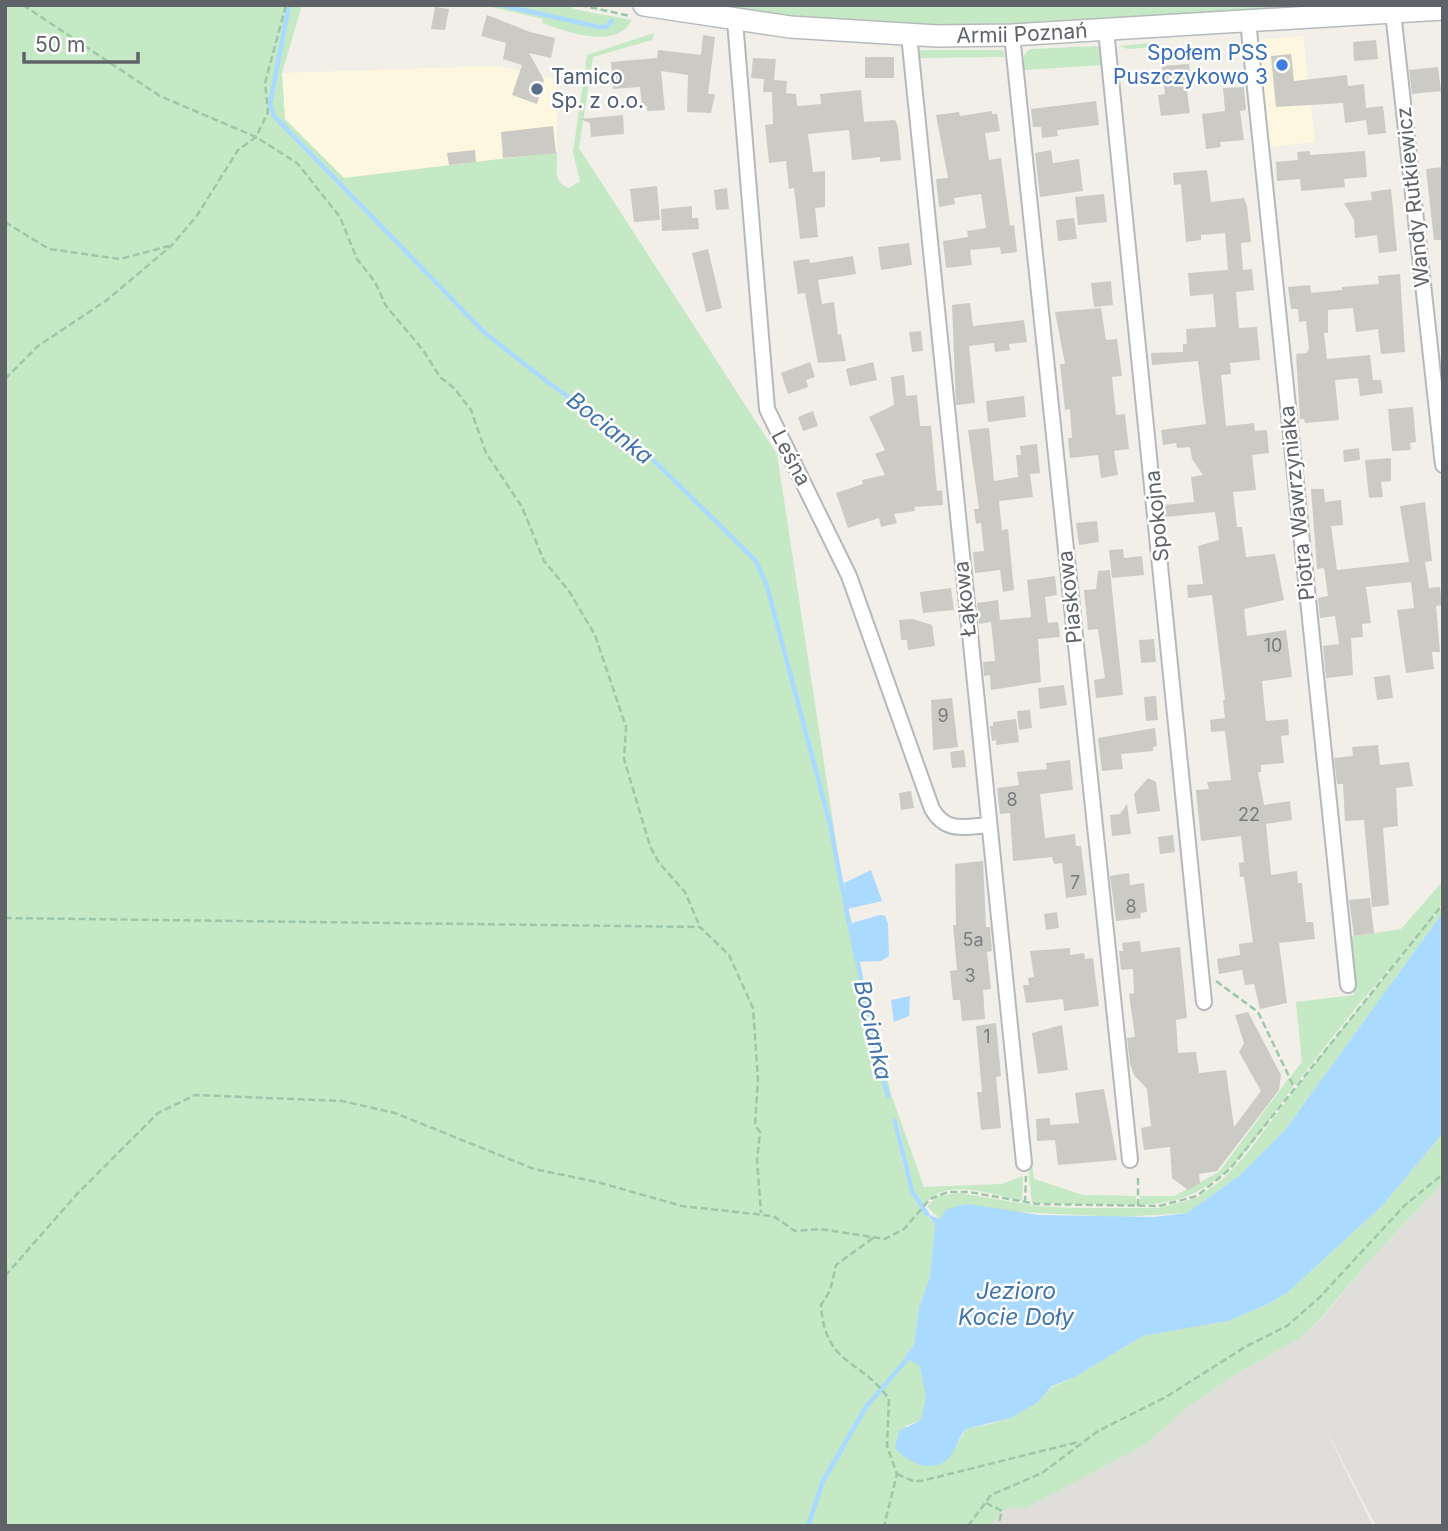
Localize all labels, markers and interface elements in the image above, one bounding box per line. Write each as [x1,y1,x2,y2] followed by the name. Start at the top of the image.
[956,17,1088,48] street label: Armii Poznań
[24,21,138,65] scale bar
[35,32,85,57] text: 50 m
[1113,40,1268,89] place label: Społem PSS Puszczykowo 3
[1274,57,1290,73] marker: Społem PSS Puszczykowo 3
[551,64,644,113] place label: Tamico Sp. z o.o.
[529,81,545,97] marker: Tamico Sp. z o.o.
[1391,106,1434,289] street label: Wandy Rutkiewicz
[561,386,659,470] water label: Bocianka
[1274,404,1319,602] street label: Piotra Wawrzyniaka
[766,426,816,490] street label: Leśna
[1139,469,1174,563] street label: Spokojna
[1052,549,1087,645] street label: Piaskowa
[948,560,981,638] street label: Łąkowa
[1264,635,1282,656] house number: 10
[937,705,949,726] house number: 9
[1006,789,1018,810] house number: 8
[1238,804,1260,825] house number: 22
[1070,872,1080,893] house number: 7
[1125,896,1137,917] house number: 8
[962,929,984,950] house number: 5a
[964,965,976,986] house number: 3
[848,977,898,1083] water label: Bocianka
[983,1026,991,1047] house number: 1
[958,1277,1075,1331] water label: Jezioro Kocie Doły

